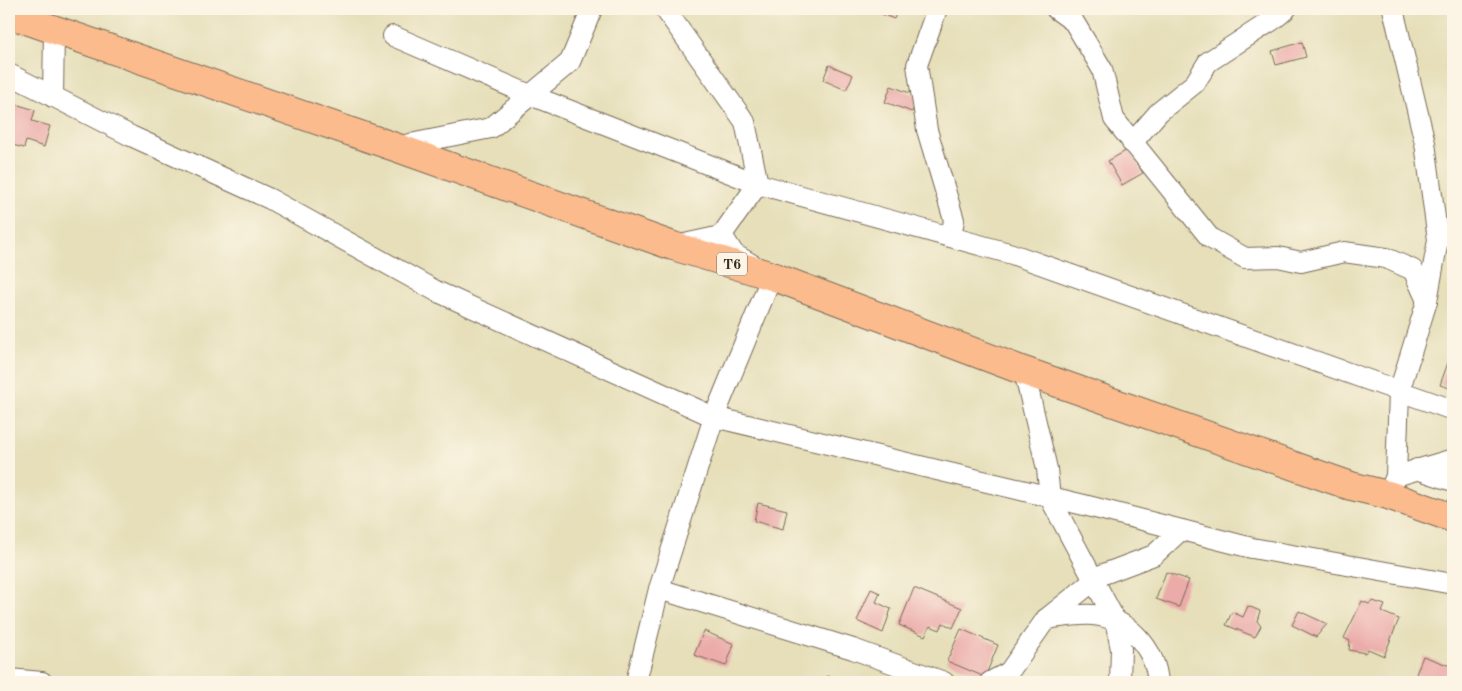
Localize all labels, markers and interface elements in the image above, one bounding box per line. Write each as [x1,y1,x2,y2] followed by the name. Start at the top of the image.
[717,252,747,276] road number: T6

